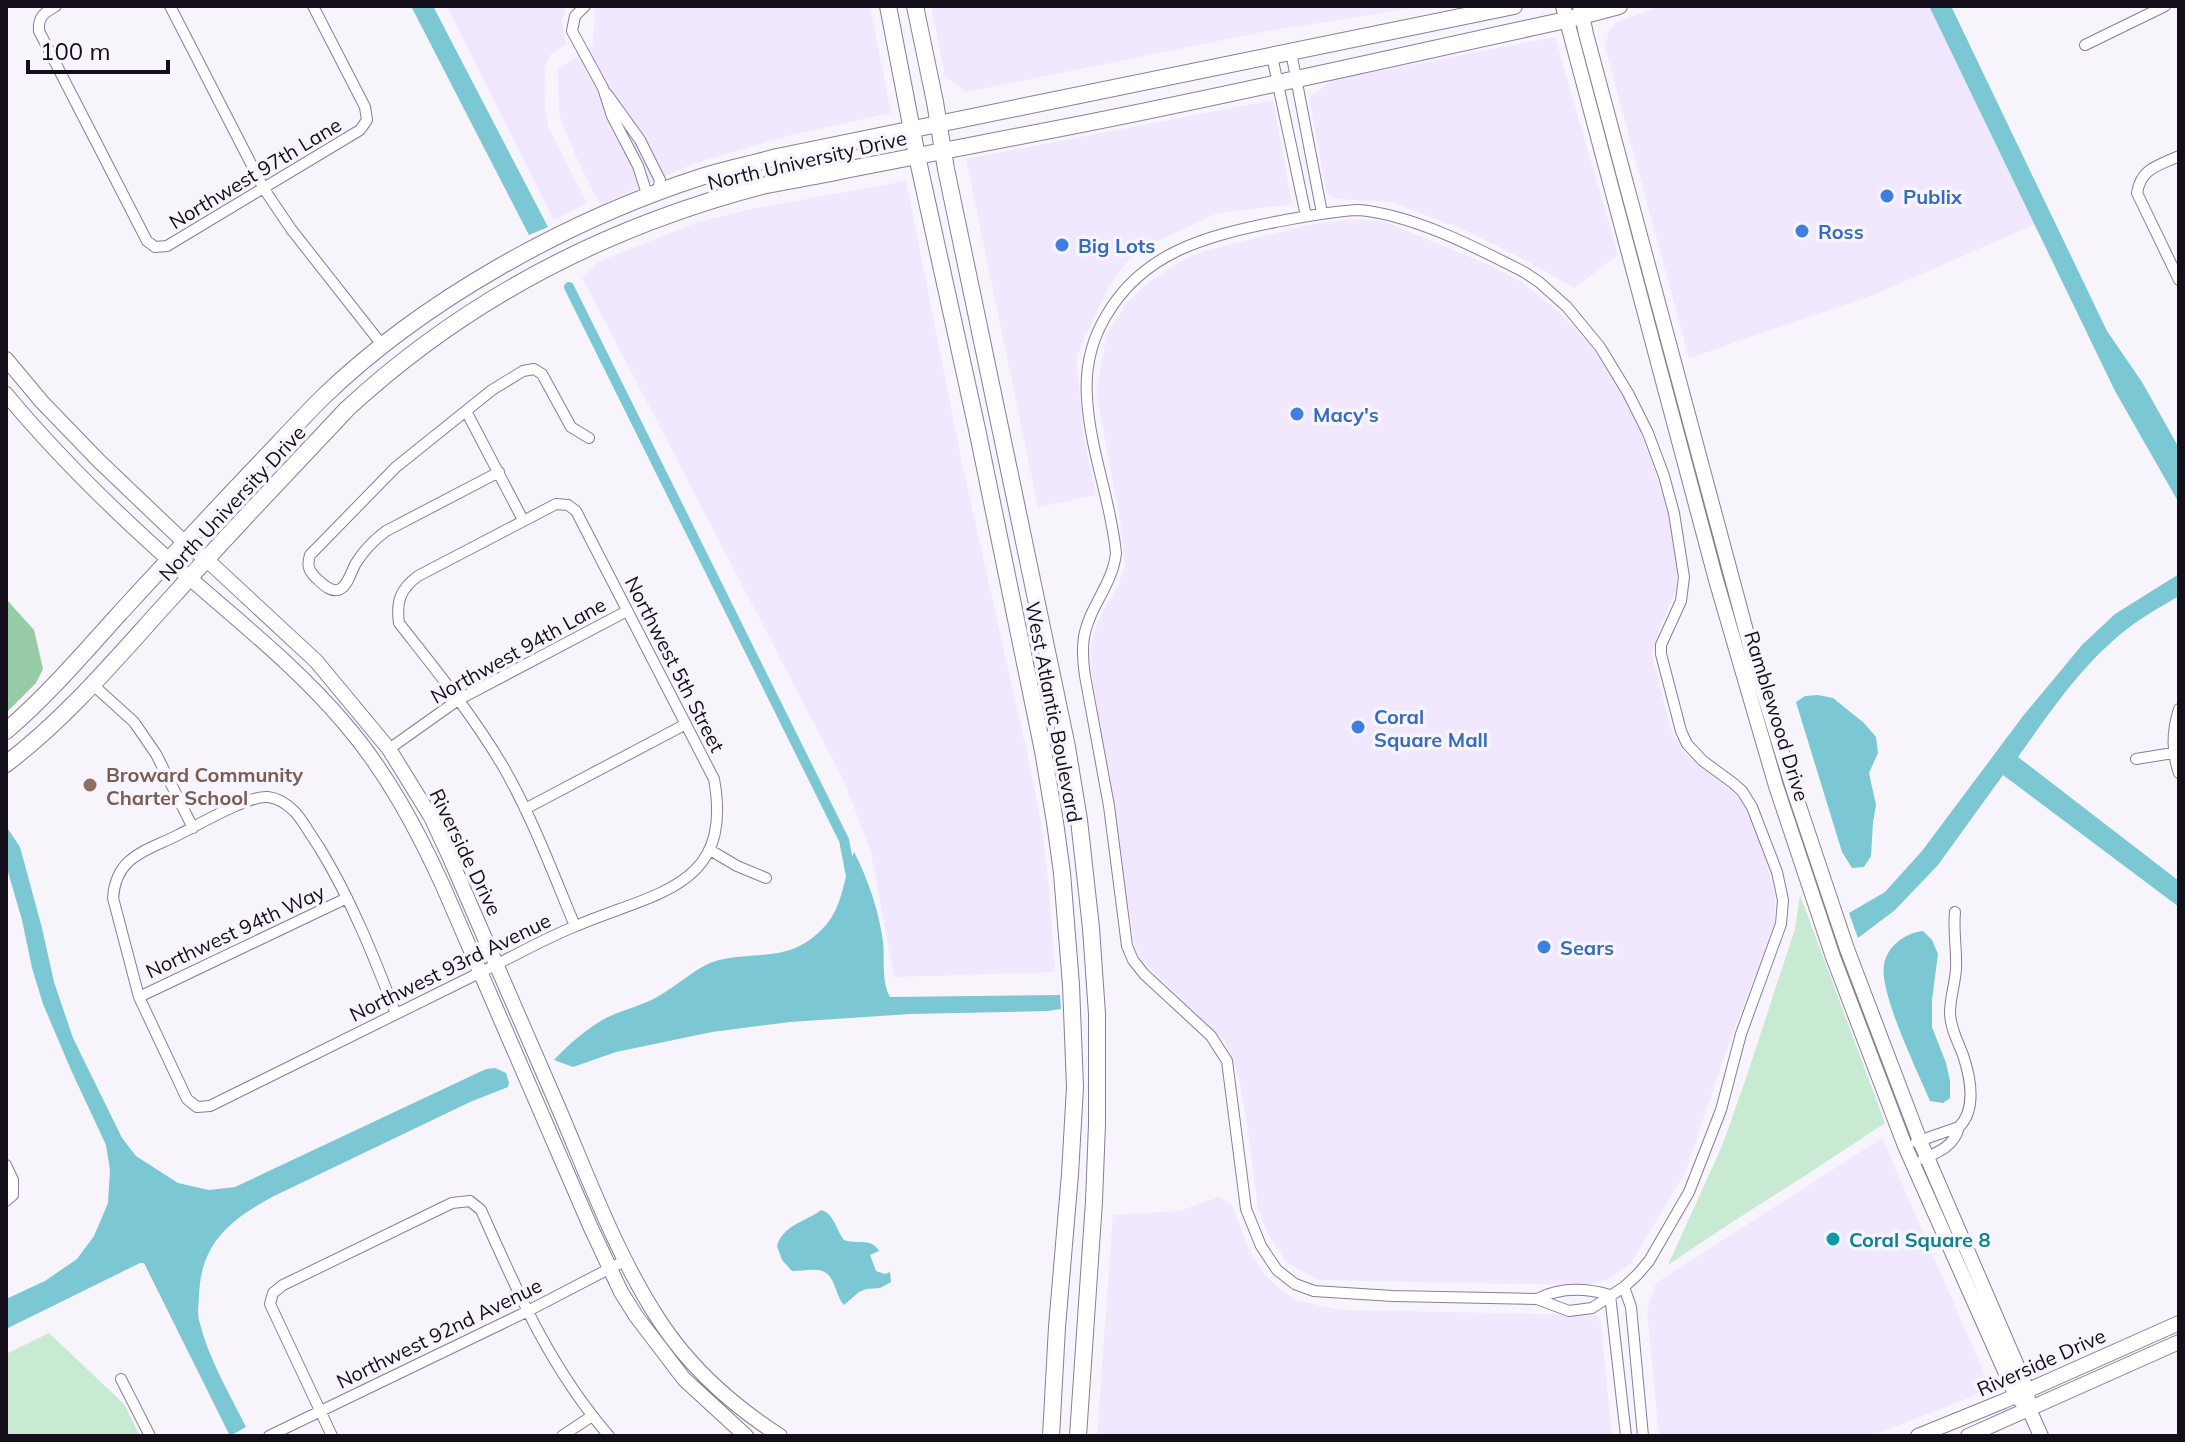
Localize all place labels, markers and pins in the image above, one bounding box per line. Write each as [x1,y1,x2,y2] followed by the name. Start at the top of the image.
[1903,184,1963,209] place label: Publix
[1878,187,1896,205] marker: Publix
[1818,219,1864,244] place label: Ross
[1793,222,1811,240] marker: Ross
[1078,233,1155,258] place label: Big Lots
[1053,236,1071,254] marker: Big Lots
[1313,402,1379,427] place label: Macy's
[1288,405,1306,423] marker: Macy's
[1374,704,1488,752] place label: Coral Square Mall
[1349,718,1367,736] marker: Coral Square Mall
[106,762,303,810] place label: Broward Community Charter School
[81,776,99,794] marker: Broward Community Charter School
[1560,935,1614,960] place label: Sears
[1535,938,1553,956] marker: Sears
[1849,1227,1990,1252] place label: Coral Square 8
[1824,1230,1842,1248] marker: Coral Square 8

